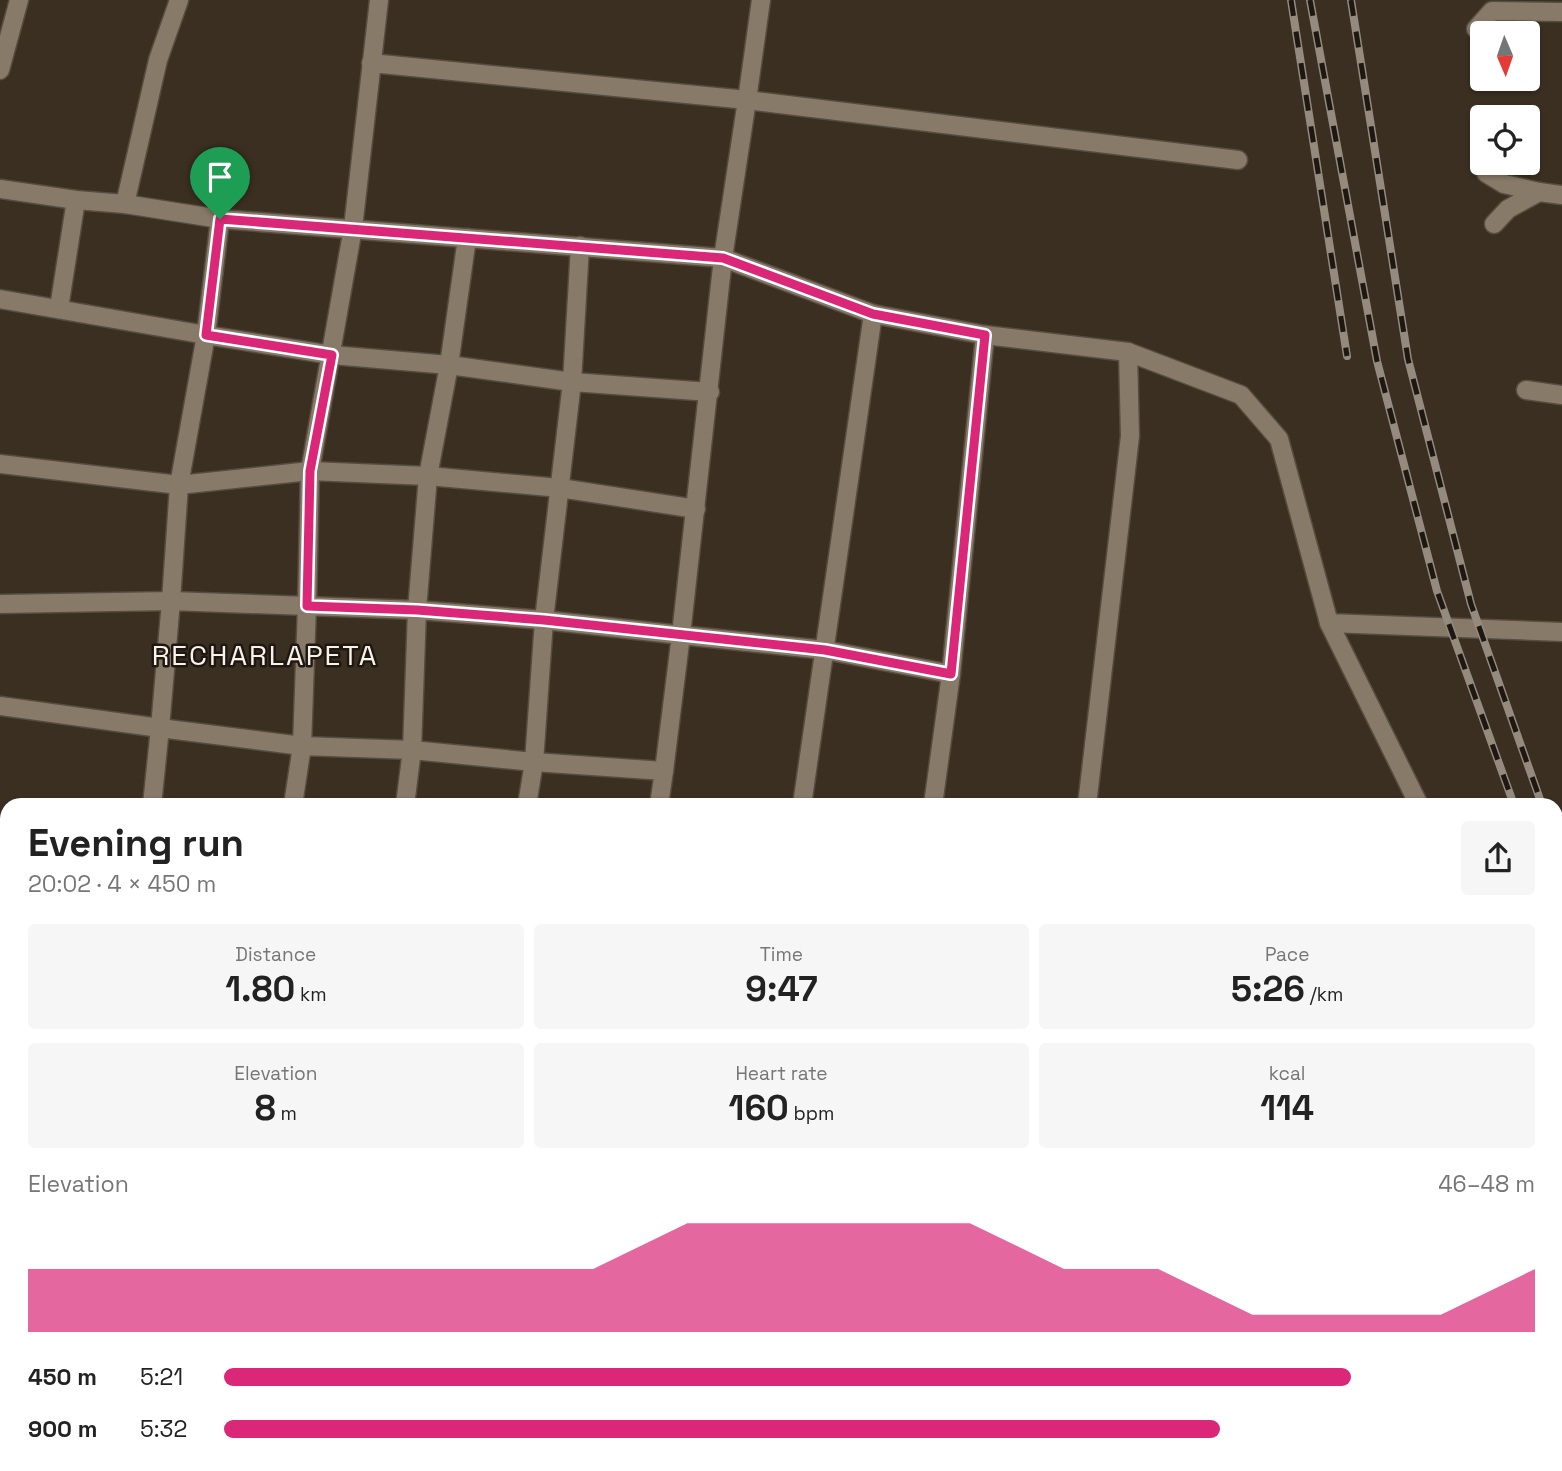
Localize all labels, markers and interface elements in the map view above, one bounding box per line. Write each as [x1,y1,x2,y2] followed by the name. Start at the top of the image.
[1470,21,1540,91] north arrow
[1470,21,1540,175] map controls
[1470,105,1540,175] button: locate
[190,147,250,219] pin
[201,158,239,196] icon: arrive
[152,637,378,673] district label: RECHARLAPETA
[28,819,244,867] text: Evening run
[1461,821,1535,895] button: share
[28,869,216,899] text: 20:02 · 4 × 450 m
[235,942,316,967] text: Distance
[760,942,803,967] text: Time
[1265,942,1309,967] text: Pace
[225,967,295,1011] text: 1.80
[745,967,818,1011] text: 9:47
[1231,967,1305,1011] text: 5:26
[295,982,327,1007] text: km
[1305,982,1343,1007] text: /km
[234,1061,317,1086] text: Elevation
[735,1061,828,1086] text: Heart rate
[1269,1061,1305,1086] text: kcal
[255,1086,276,1130] text: 8
[729,1086,789,1130] text: 160
[1260,1086,1314,1130] text: 114
[276,1101,297,1126] text: m
[789,1101,834,1126] text: bpm
[28,1169,129,1199] text: Elevation
[1438,1169,1535,1199] text: 46–48 m
[28,1362,97,1392] text: 450 m
[140,1362,183,1392] text: 5:21
[28,1414,98,1444] text: 900 m
[140,1414,187,1444] text: 5:32

